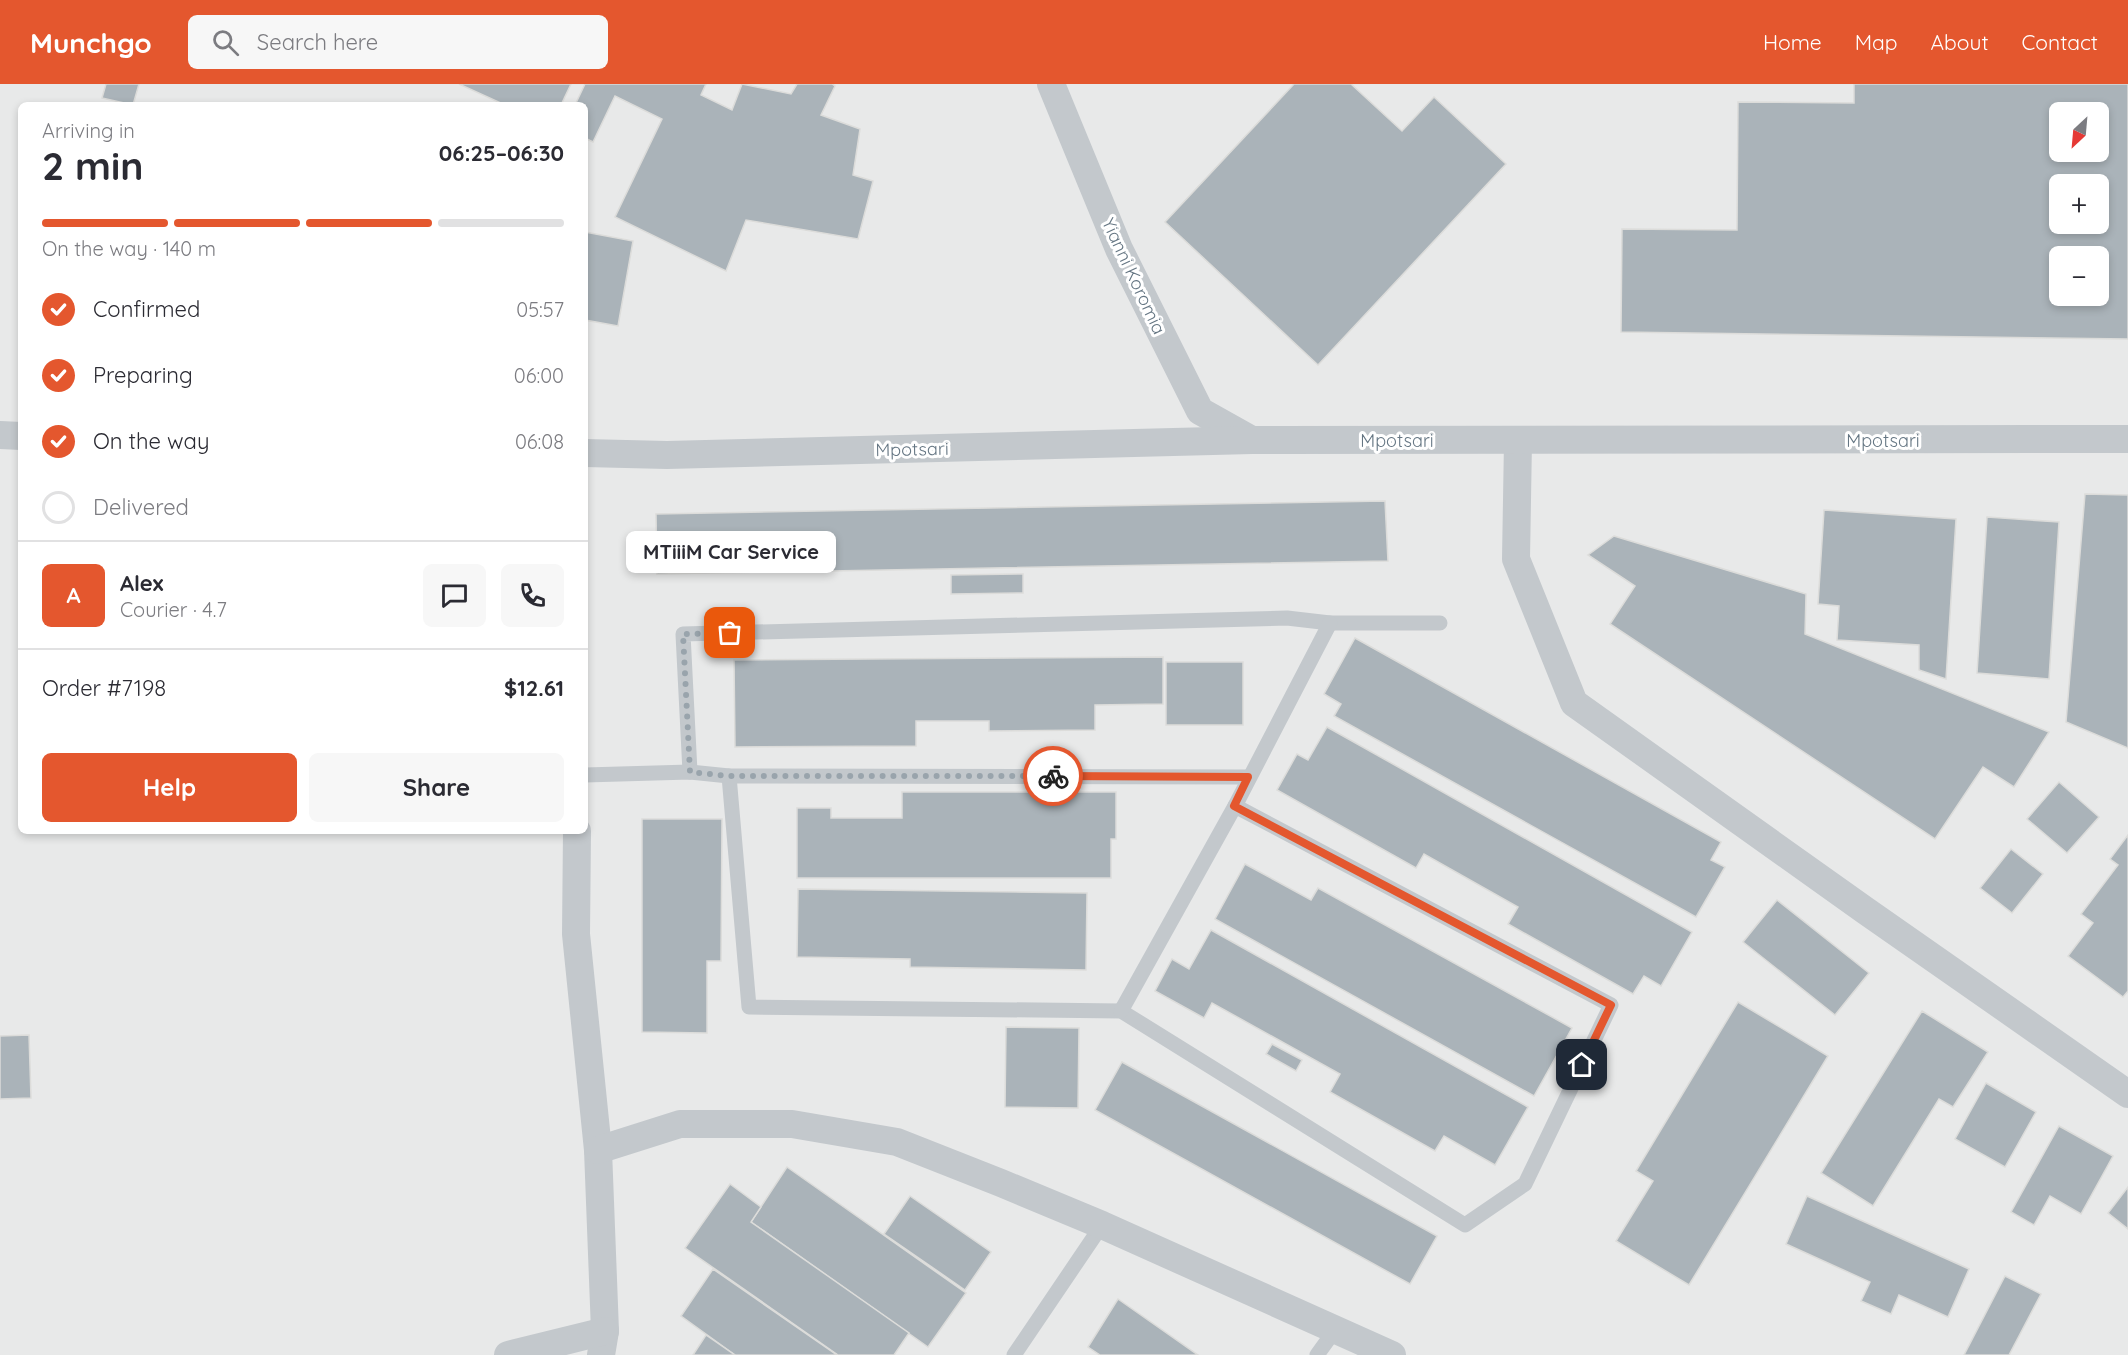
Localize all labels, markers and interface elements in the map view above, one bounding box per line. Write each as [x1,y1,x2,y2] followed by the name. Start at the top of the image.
[188,15,608,69] search box
[30,25,152,60] text: Munchgo
[209,26,242,59] icon: search
[257,28,378,56] text: Search here
[1763,29,1822,55] text: Home
[1855,29,1898,55] text: Map
[1931,29,1989,55] text: About
[2022,29,2098,55] text: Contact
[2049,102,2109,162] north arrow
[2049,102,2109,306] map controls
[42,118,135,143] text: Arriving in
[439,139,564,167] text: 06:25–06:30
[42,141,144,190] text: 2 min
[2049,174,2109,234] button: +
[1097,214,1171,338] street label: Yianni Koromia
[42,236,216,261] text: On the way · 140 m
[2049,246,2109,306] button: −
[42,293,75,326] icon: check
[93,295,200,323] text: Confirmed
[516,297,564,322] text: 05:57
[42,359,75,392] icon: check
[93,361,193,389] text: Preparing
[514,363,564,388] text: 06:00
[42,425,75,458] icon: check
[93,427,209,455] text: On the way
[515,429,564,454] text: 06:08
[1360,429,1434,452] street label: Mpotsari
[1846,429,1920,452] street label: Mpotsari
[875,437,949,461] street label: Mpotsari
[93,493,189,521] text: Delivered
[625,531,835,573] callout: MTiiiM Car Service
[643,539,819,564] text: MTiiiM Car Service
[423,564,486,627] button: chat
[501,564,564,627] button: phone
[120,569,163,597] text: Alex
[66,581,81,609] text: A
[120,597,227,622] text: Courier · 4.7
[704,607,755,658] pin
[713,616,746,649] icon: bag
[42,674,166,702] text: Order #7198
[504,674,564,702] text: $12.61
[1023,746,1083,806] courier
[42,753,297,822] button: Help
[309,753,564,822] button: Share
[1037,760,1070,793] icon: bike
[1556,1039,1607,1090] pin
[1565,1048,1598,1081] icon: home

